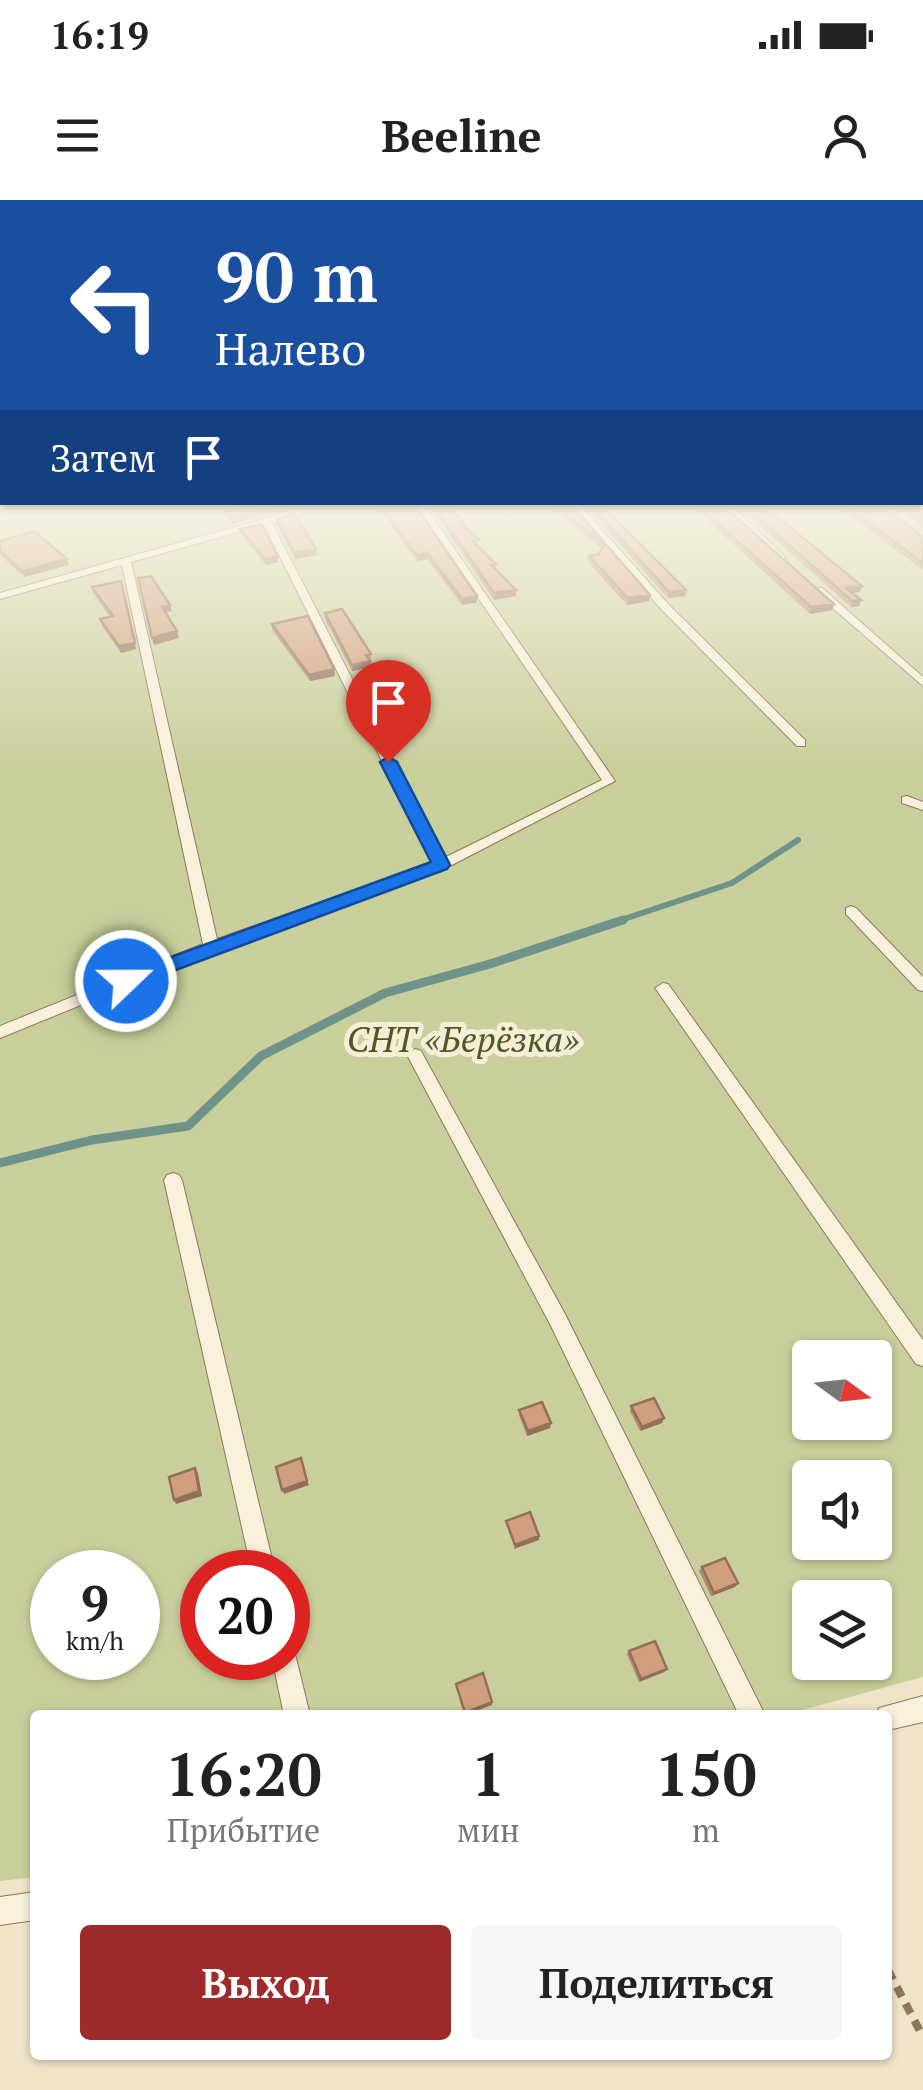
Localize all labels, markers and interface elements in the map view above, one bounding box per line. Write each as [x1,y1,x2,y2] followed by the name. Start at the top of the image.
[50,10,149,60] text: 16:19
[381,105,542,165] text: Beeline
[50,108,105,163] icon: menu
[818,108,873,163] icon: person
[215,229,378,322] text: 90 m
[50,240,180,370] icon: left
[215,318,366,378] text: Налево
[176,430,231,485] icon: arrive
[50,433,156,483] text: Затем
[346,660,431,763] pin
[361,675,416,730] icon: arrive
[74,929,178,1033] position arrow
[347,1016,579,1062] park label: СНТ «Берёзка»
[792,1340,892,1440] north arrow
[792,1340,892,1680] map controls
[792,1460,892,1560] button: sound
[180,1550,310,1680] speed limit sign: 20
[81,1570,109,1636] text: 9
[792,1580,892,1680] button: layers
[66,1624,124,1657] text: km/h
[165,1734,322,1813] text: 16:20
[471,1734,505,1813] text: 1
[655,1734,757,1813] text: 150
[167,1809,320,1851] text: Прибытие
[457,1809,520,1851] text: мин
[692,1809,720,1851] text: m
[80,1925,451,2040] button: Выход
[471,1925,842,2040] button: Поделиться

